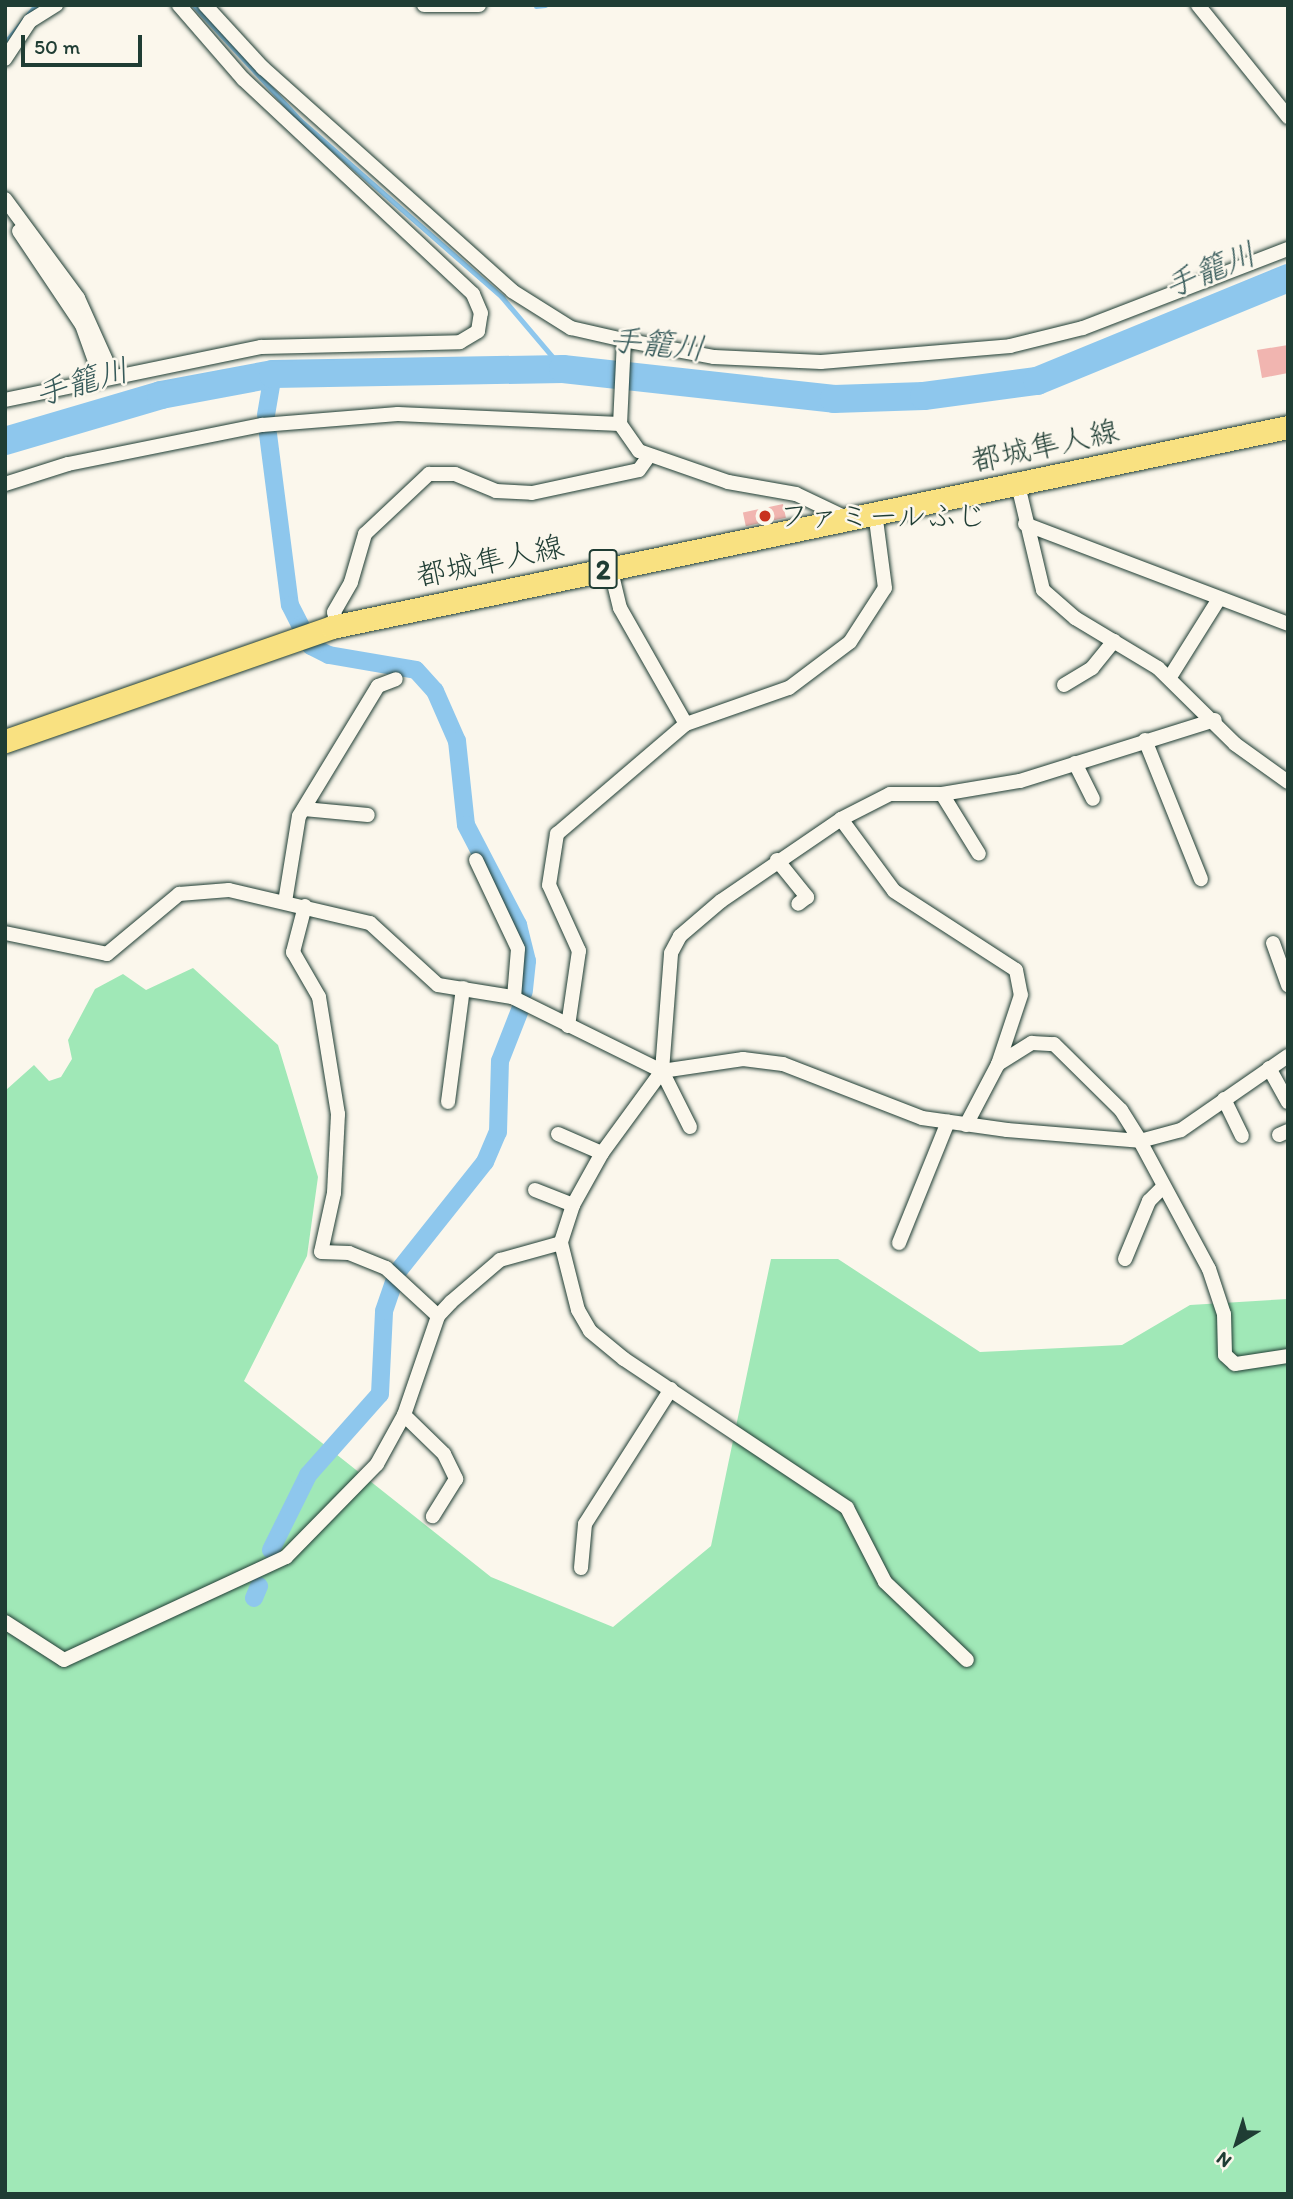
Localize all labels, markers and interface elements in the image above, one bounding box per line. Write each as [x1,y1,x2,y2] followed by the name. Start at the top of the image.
[24,21,145,65] scale bar
[34,34,80,59] text: 50 m
[1158,234,1262,306] water label: 手籠川
[607,320,707,368] water label: 手籠川
[31,350,133,414] water label: 手籠川
[968,413,1122,479] street label: 都城隼人線
[779,498,988,534] place label: ファミールふじ
[757,508,773,524] marker: ファミールふじ
[413,528,567,594] street label: 都城隼人線
[587,544,619,594] road number: 2
[1202,2108,1272,2178] north arrow
[1212,2147,1236,2173] text: N

